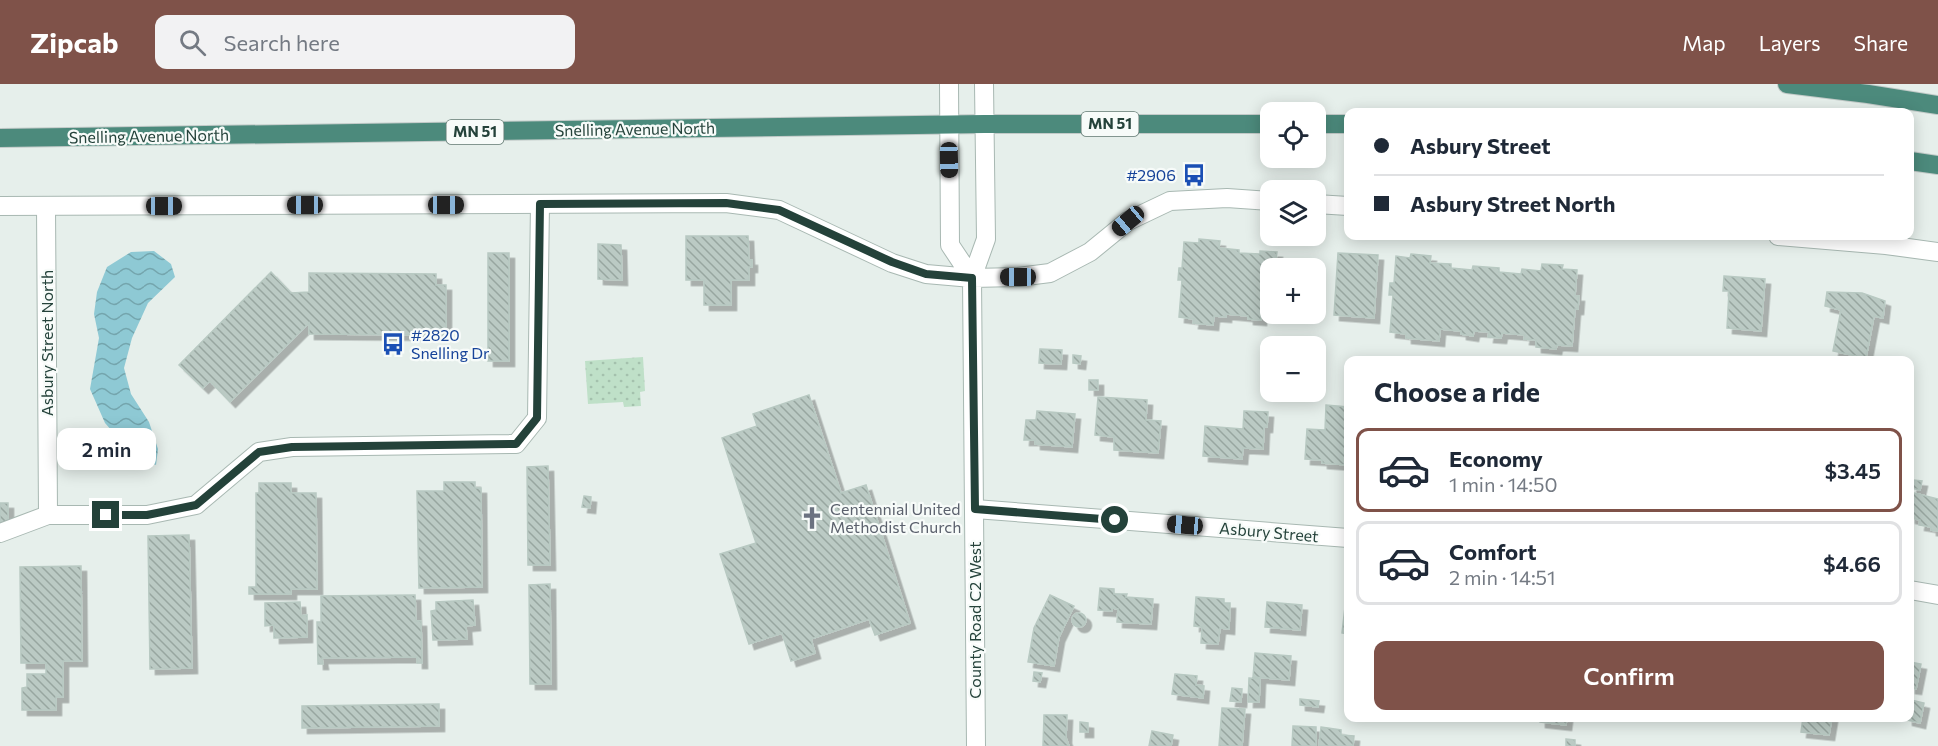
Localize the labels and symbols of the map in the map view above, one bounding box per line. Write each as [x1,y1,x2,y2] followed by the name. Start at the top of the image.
[1082,112,1138,136] road number: MN 51
[555,118,715,139] street label: Snelling Avenue North
[446,120,504,144] road number: MN 51
[69,125,229,146] street label: Snelling Avenue North
[940,142,958,178] car
[1181,162,1207,188] bus stop icon: #2906
[1126,165,1176,184] place label: #2906
[287,196,323,214] car
[428,196,464,214] car
[146,197,182,215] car
[1108,203,1148,239] car
[1000,268,1036,286] car
[37,270,56,416] street label: Asbury Street North
[411,325,490,362] place label: #2820 Snelling Dr
[380,331,406,357] bus stop icon: #2820 Snelling Dr
[57,428,156,470] callout: 2 min
[830,499,961,536] place label: Centennial United Methodist Church
[92,501,119,528] route end
[799,505,825,531] church icon: Centennial United Methodist Church
[1101,506,1128,533] route start
[1166,514,1204,536] car
[1219,518,1320,545] street label: Asbury Street
[965,541,984,699] street label: County Road C2 West

